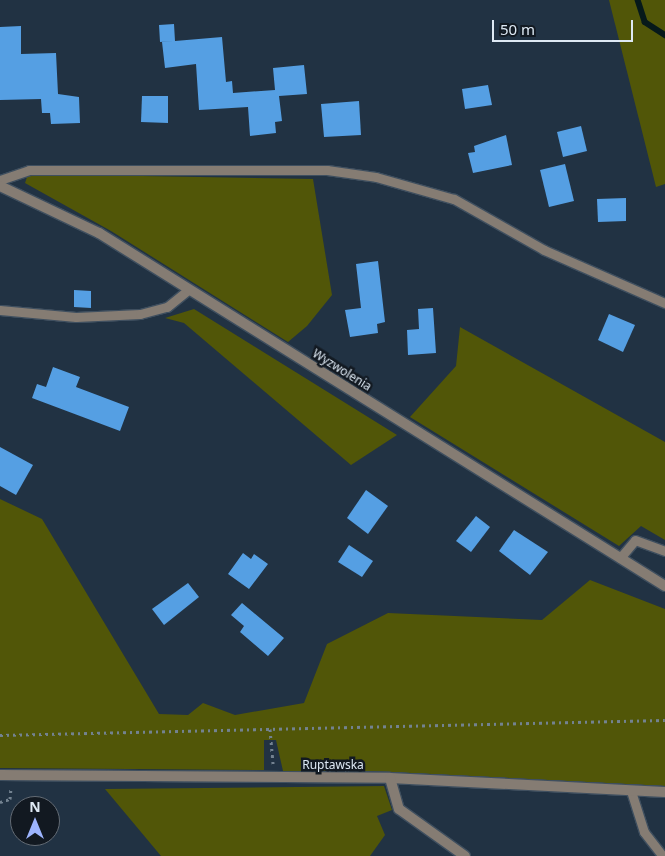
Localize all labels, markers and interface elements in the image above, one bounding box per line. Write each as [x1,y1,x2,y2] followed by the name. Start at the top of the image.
[495,10,636,42] scale bar
[500,19,535,39] text: 50 m
[310,346,374,394] street label: Wyzwolenia
[302,758,364,772] street label: Ruptawska
[10,796,60,846] north arrow
[29,797,41,816] text: N

